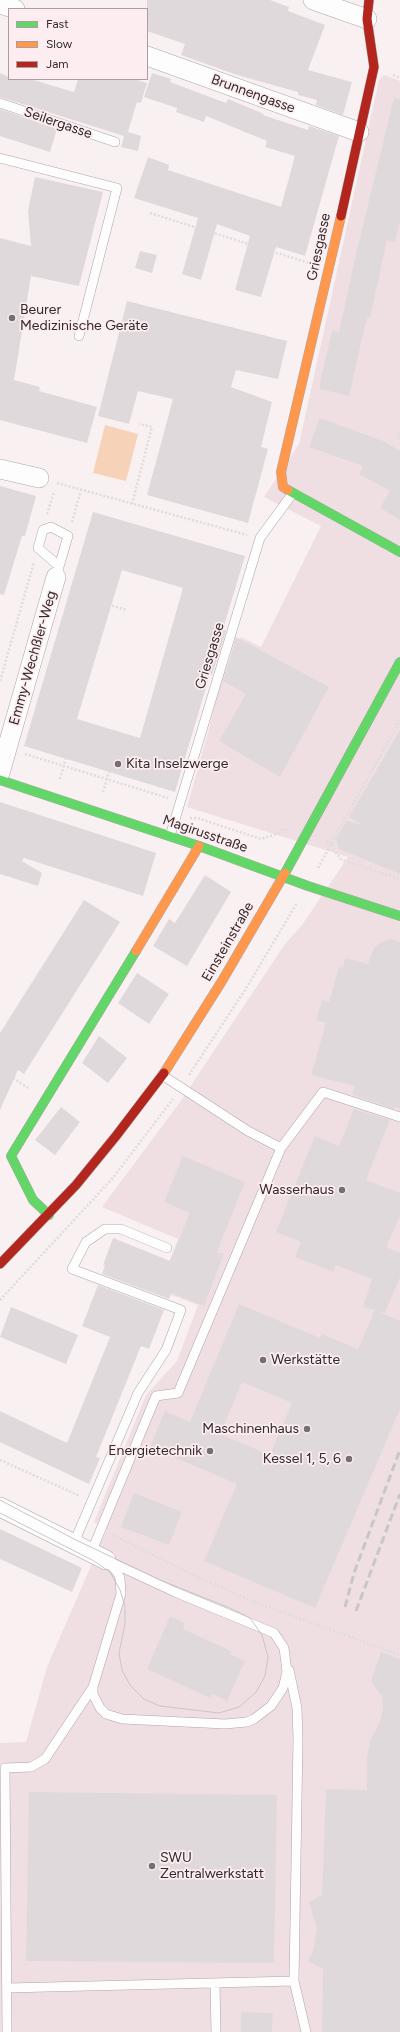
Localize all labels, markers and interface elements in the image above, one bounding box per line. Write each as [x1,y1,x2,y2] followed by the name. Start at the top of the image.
[8,8,148,80] legend
[46,17,69,31] text: Fast
[46,37,72,51] text: Slow
[46,57,69,71] text: Jam
[209,71,297,117] street label: Brunnengasse
[22,104,94,142] street label: Seilergasse
[304,212,334,282] street label: Griesgasse
[20,302,148,334] place label: Beurer Medizinische Geräte
[7,313,17,323] marker: Beurer Medizinische Geräte
[6,589,60,727] street label: Emmy-Wechßler-Weg
[192,621,228,691] street label: Griesgasse
[126,756,228,772] place label: Kita Inselzwerge
[113,759,123,769] marker: Kita Inselzwerge
[160,812,250,856] street label: Magirusstraße
[198,899,258,985] street label: Einsteinstraße
[259,1182,334,1198] place label: Wasserhaus
[337,1185,347,1195] marker: Wasserhaus
[271,1352,340,1368] place label: Werkstätte
[258,1355,268,1365] marker: Werkstätte
[202,1421,299,1437] place label: Maschinenhaus
[302,1424,312,1434] marker: Maschinenhaus
[108,1443,202,1459] place label: Energietechnik
[205,1446,215,1456] marker: Energietechnik
[263,1451,341,1467] place label: Kessel 1, 5, 6
[344,1454,354,1464] marker: Kessel 1, 5, 6
[160,1850,264,1882] place label: SWU Zentralwerkstatt
[147,1861,157,1871] marker: SWU Zentralwerkstatt

